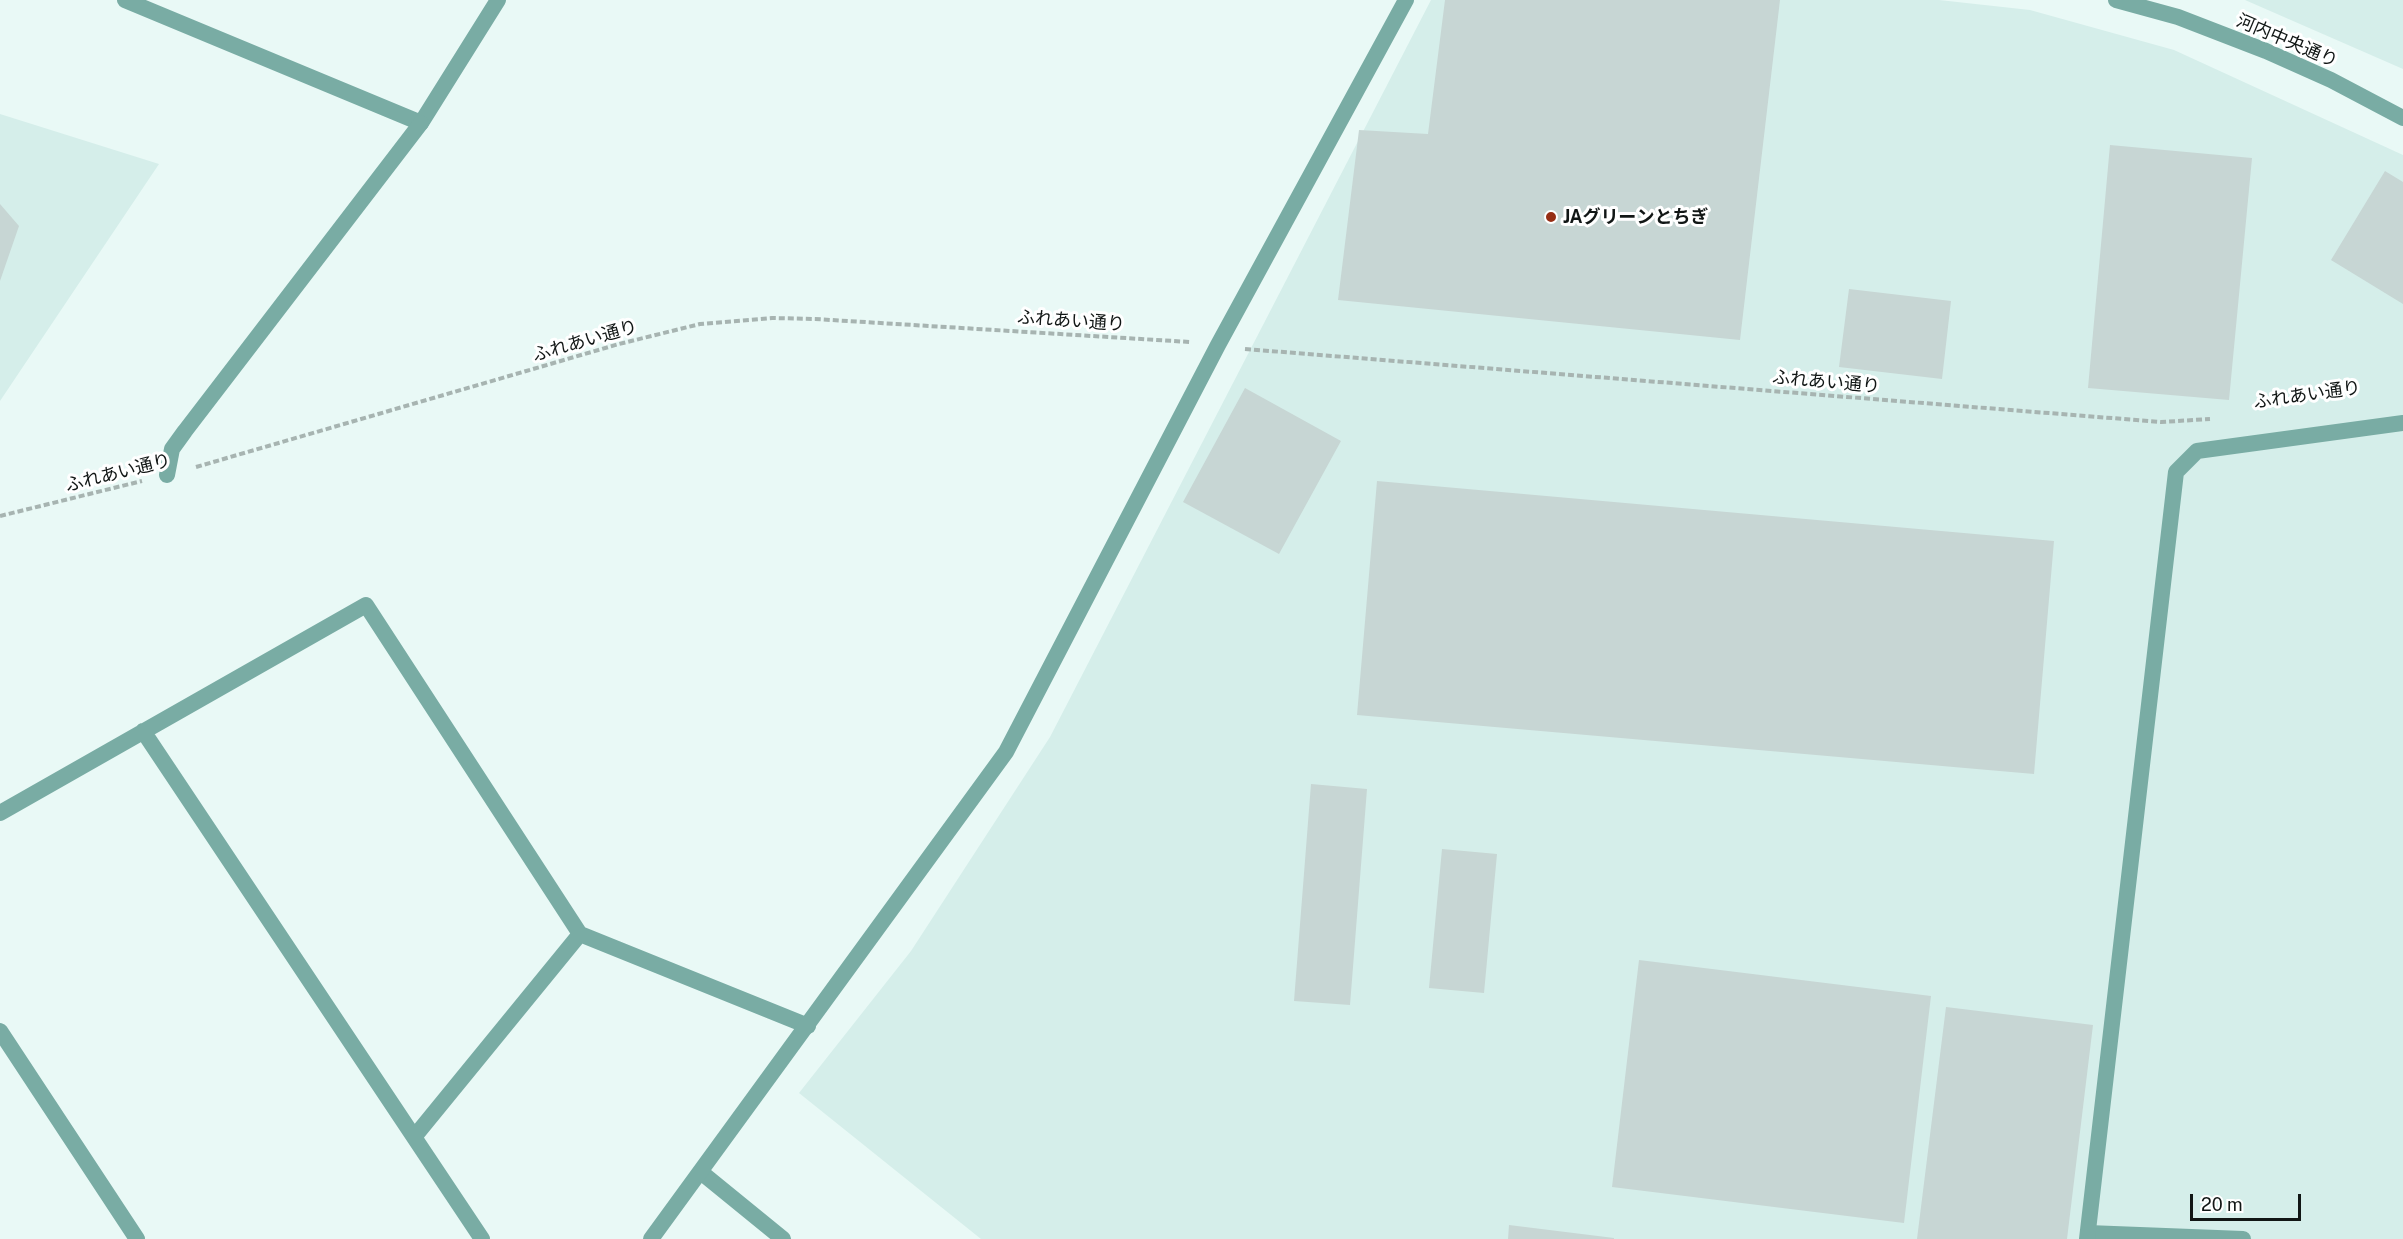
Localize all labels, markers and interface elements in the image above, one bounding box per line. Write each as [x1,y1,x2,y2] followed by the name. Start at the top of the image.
[2233,10,2341,72] street label: 河内中央通り
[1563,206,1709,228] place label: JAグリーンとちぎ
[1544,210,1558,224] marker: JAグリーンとちぎ
[1016,306,1126,336] street label: ふれあい通り
[530,316,640,366] street label: ふれあい通り
[1771,367,1881,397] street label: ふれあい通り
[2252,377,2362,413] street label: ふれあい通り
[63,449,173,497] street label: ふれあい通り
[2193,1182,2304,1220] scale bar
[2201,1194,2243,1215] text: 20 m

